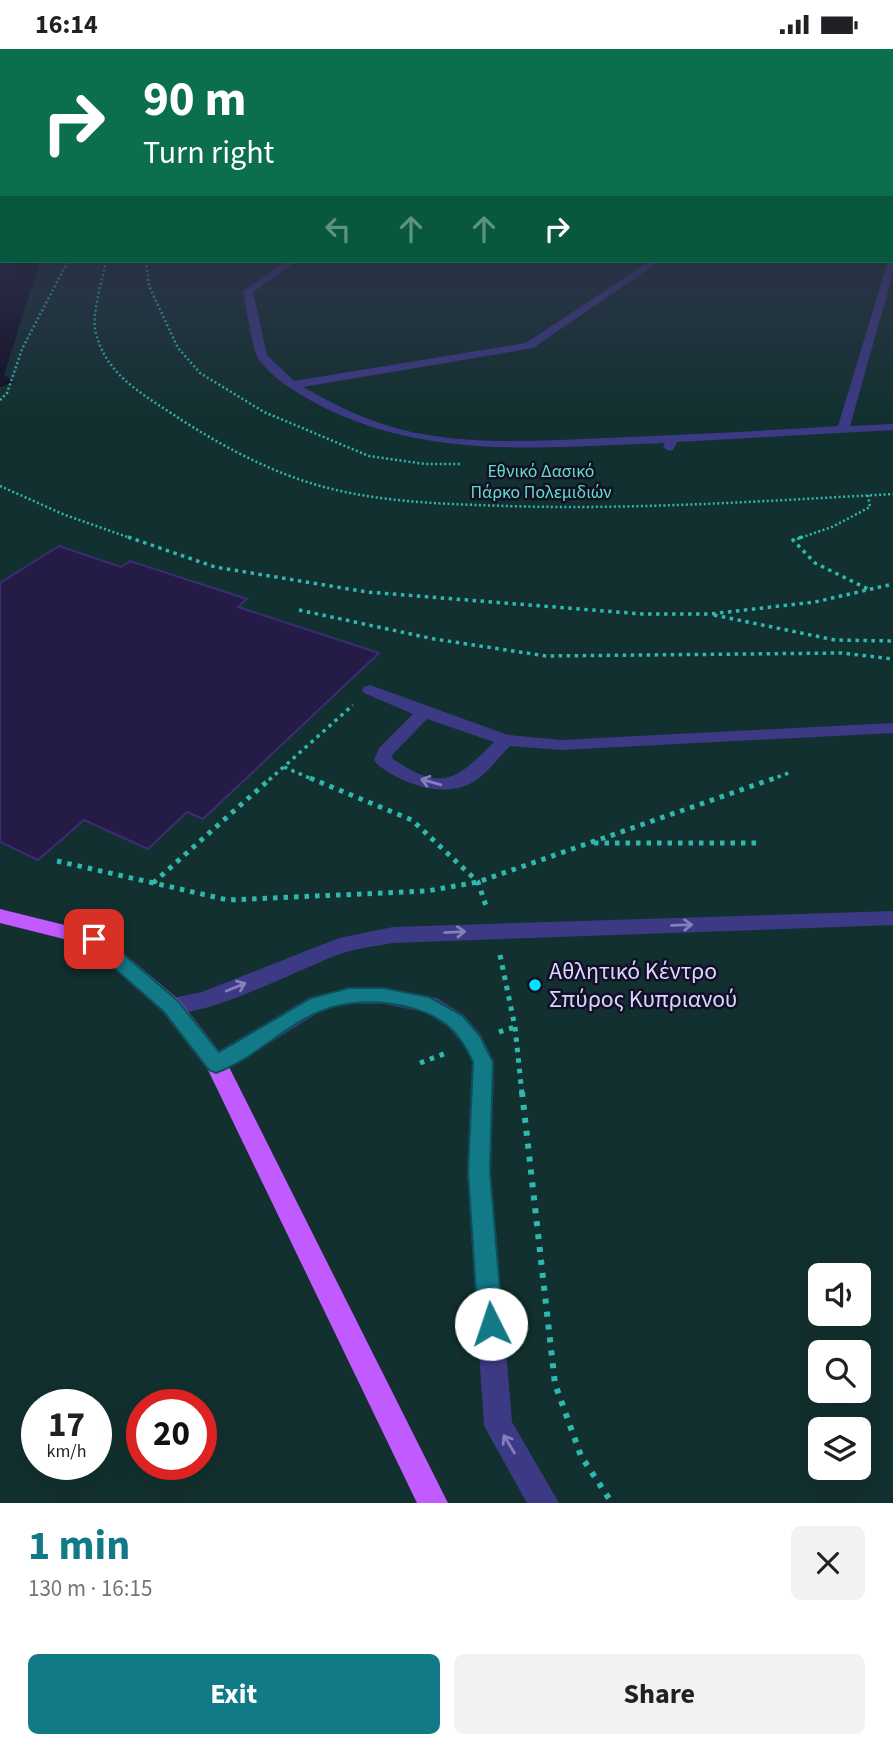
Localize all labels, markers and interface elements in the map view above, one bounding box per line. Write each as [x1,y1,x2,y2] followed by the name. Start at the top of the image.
[35,6,98,43] text: 16:14
[143,65,247,135] text: 90 m
[28,77,119,168] icon: right
[143,130,274,176] text: Turn right
[319,210,357,248] icon: left
[392,210,430,248] icon: ahead
[465,210,503,248] icon: ahead
[538,210,576,248] icon: right
[470,459,612,505] park label: Εθνικό Δασικό Πάρκο Πολεμιδιών
[421,775,443,788] one-way arrow
[64,909,124,969] pin
[670,919,693,932] one-way arrow
[75,920,113,958] icon: arrive
[443,926,466,939] one-way arrow
[549,954,737,1017] place label: Αθλητικό Κέντρο Σπύρος Κυπριανού
[527,977,543,993] marker: Αθλητικό Κέντρο Σπύρος Κυπριανού
[225,979,246,992] one-way arrow
[808,1263,871,1480] map controls
[808,1263,871,1326] button: sound
[454,1287,528,1361] position arrow
[808,1340,871,1403] button: search
[126,1389,217,1480] speed limit sign: 20
[48,1400,85,1450] text: 17
[808,1417,871,1480] button: layers
[502,1435,516,1455] one-way arrow
[47,1439,86,1464] text: km/h
[28,1516,130,1576] text: 1 min
[791,1526,865,1600] button: close
[28,1572,152,1605] text: 130 m · 16:15
[28,1654,440,1734] button: Exit
[454,1654,865,1734] button: Share

